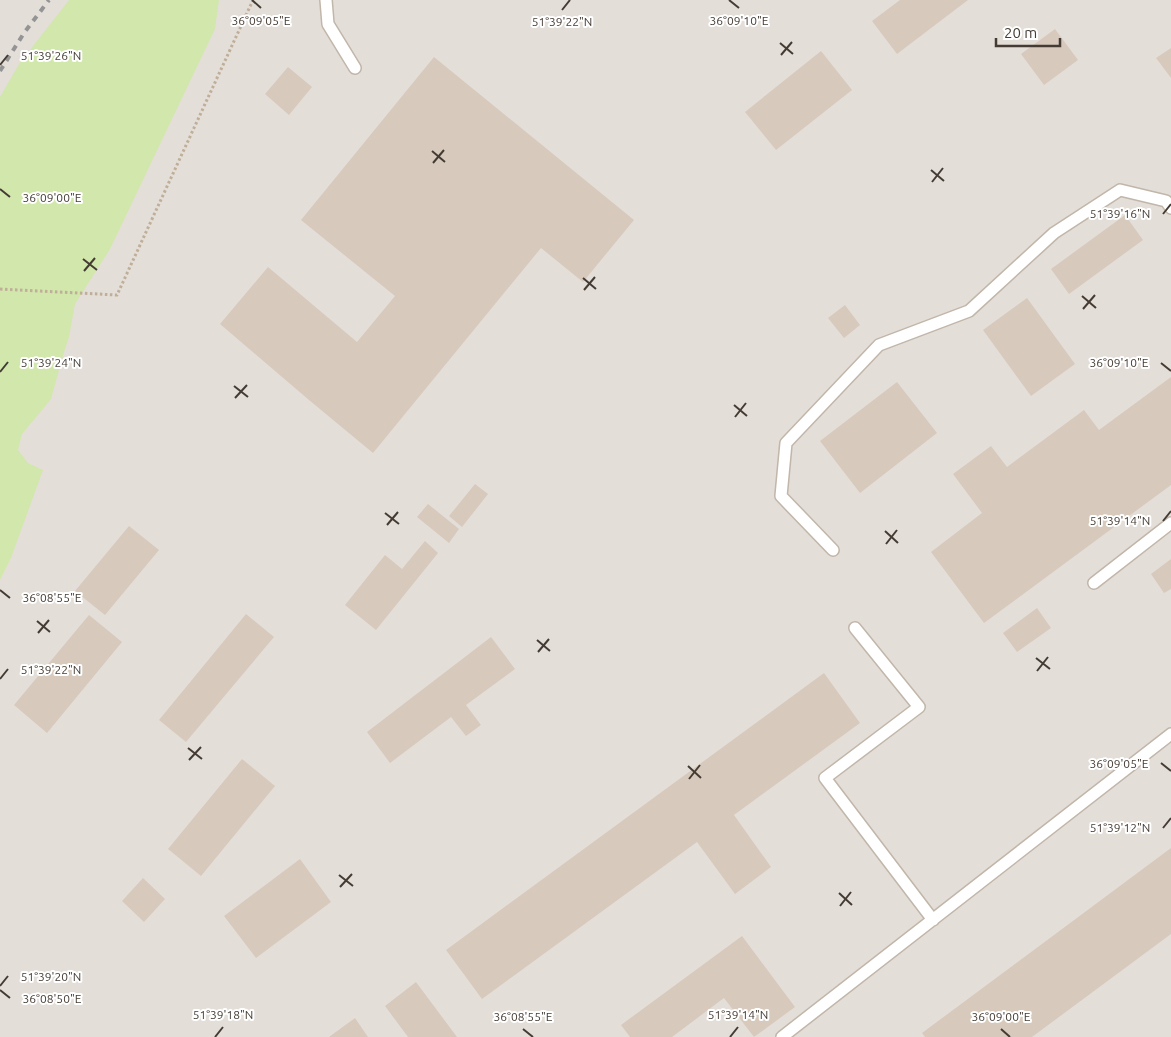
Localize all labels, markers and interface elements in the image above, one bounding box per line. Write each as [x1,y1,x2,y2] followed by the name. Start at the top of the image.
[232,14,291,27] text: 36°09'05"E
[710,14,769,27] text: 36°09'10"E
[532,15,592,28] text: 51°39'22"N
[996,15,1060,47] scale bar
[1004,24,1037,41] text: 20 m
[21,49,81,62] text: 51°39'26"N
[23,191,82,204] text: 36°09'00"E
[1090,207,1150,220] text: 51°39'16"N
[21,356,81,369] text: 51°39'24"N
[1090,356,1149,369] text: 36°09'10"E
[1090,514,1150,527] text: 51°39'14"N
[23,591,82,604] text: 36°08'55"E
[21,663,81,676] text: 51°39'22"N
[1090,757,1149,770] text: 36°09'05"E
[1090,821,1150,834] text: 51°39'12"N
[21,970,81,983] text: 51°39'20"N
[23,992,82,1005] text: 36°08'50"E
[193,1008,253,1021] text: 51°39'18"N
[708,1008,768,1021] text: 51°39'14"N
[494,1010,553,1023] text: 36°08'55"E
[972,1010,1031,1023] text: 36°09'00"E

